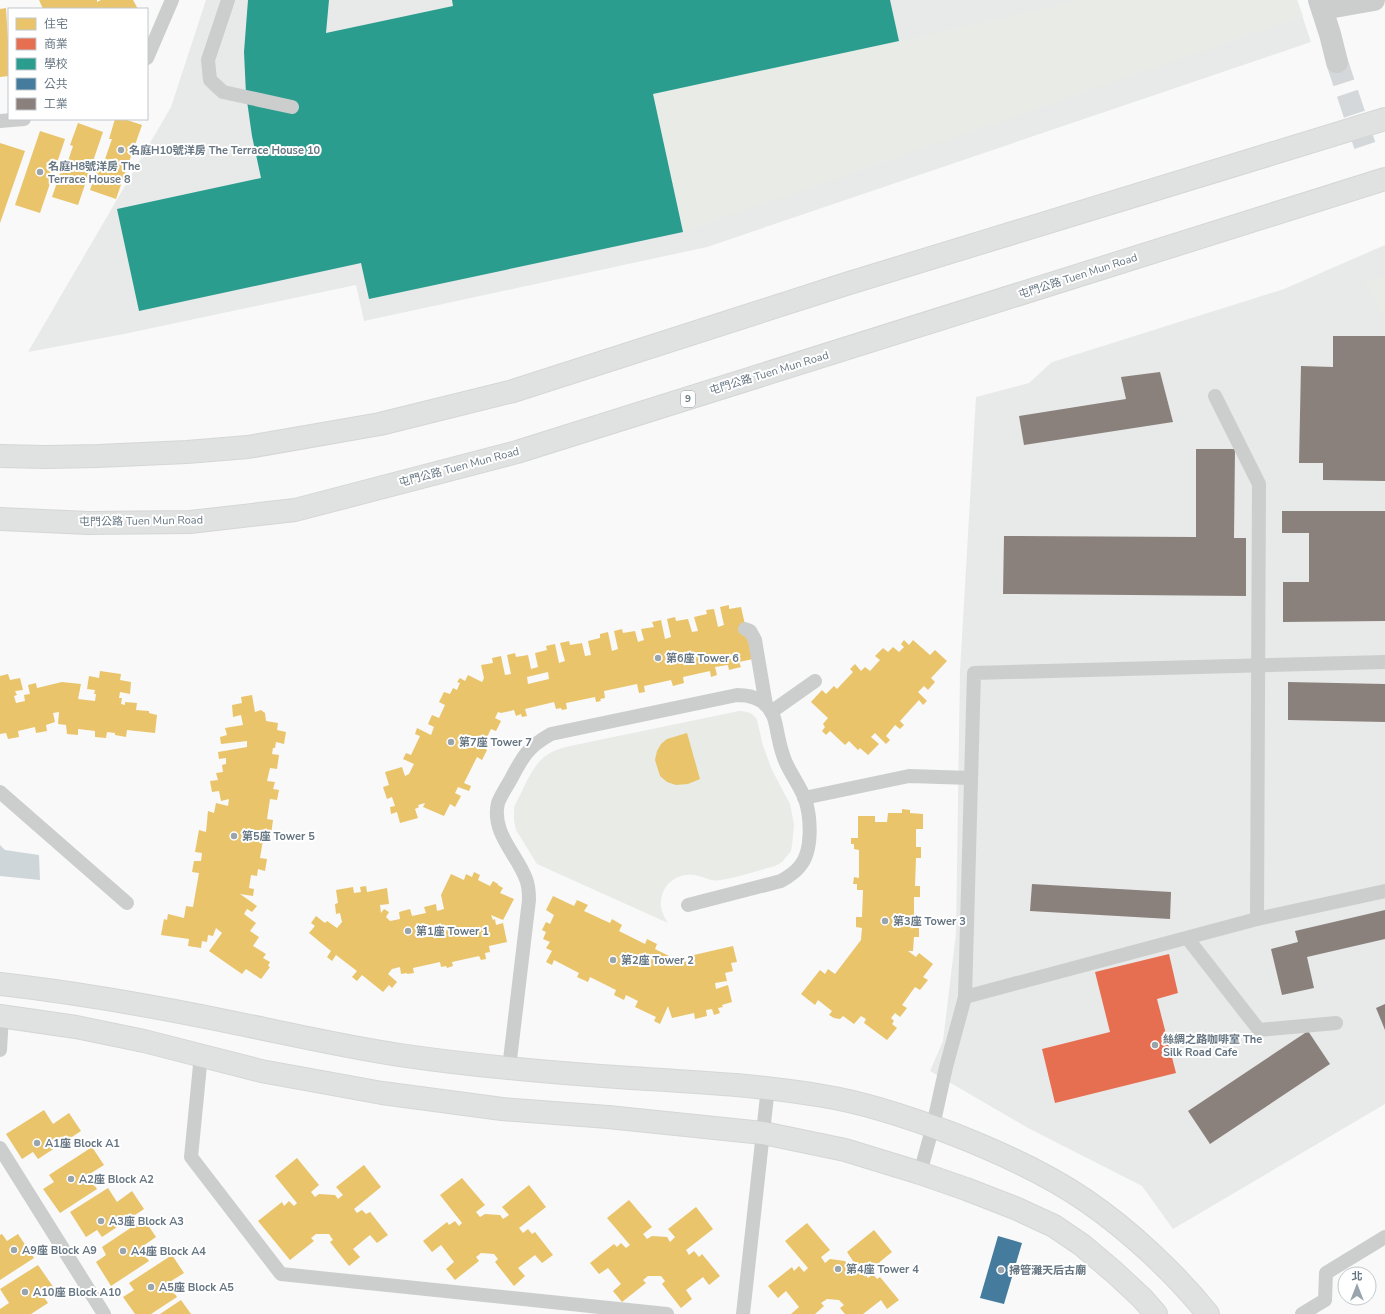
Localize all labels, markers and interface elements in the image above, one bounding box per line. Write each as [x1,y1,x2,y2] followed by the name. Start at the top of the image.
[8,8,148,120] legend
[44,16,68,32] text: 住宅
[44,36,68,52] text: 商業
[44,56,68,72] text: 學校
[44,76,68,92] text: 公共
[44,96,68,112] text: 工業
[129,143,321,158] place label: 名庭H10號洋房 The Terrace House 10
[116,145,126,155] marker: 名庭H10號洋房 The Terrace House 10
[48,159,140,187] place label: 名庭H8號洋房 The Terrace House 8
[35,167,45,177] marker: 名庭H8號洋房 The Terrace House 8
[1017,250,1139,302] street label: 屯門公路 Tuen Mun Road
[708,348,830,398] street label: 屯門公路 Tuen Mun Road
[681,391,695,407] road number: 9
[397,444,521,490] street label: 屯門公路 Tuen Mun Road
[79,512,203,530] street label: 屯門公路 Tuen Mun Road
[666,651,739,666] place label: 第6座 Tower 6
[653,653,663,663] marker: 第6座 Tower 6
[459,735,532,750] place label: 第7座 Tower 7
[446,737,456,747] marker: 第7座 Tower 7
[242,829,315,844] place label: 第5座 Tower 5
[229,831,239,841] marker: 第5座 Tower 5
[893,914,966,929] place label: 第3座 Tower 3
[880,916,890,926] marker: 第3座 Tower 3
[416,924,489,939] place label: 第1座 Tower 1
[403,926,413,936] marker: 第1座 Tower 1
[621,953,694,968] place label: 第2座 Tower 2
[608,955,618,965] marker: 第2座 Tower 2
[1163,1032,1262,1060] place label: 絲綢之路咖啡室 The Silk Road Cafe
[1150,1040,1160,1050] marker: 絲綢之路咖啡室 The Silk Road Cafe
[45,1136,120,1151] place label: A1座 Block A1
[32,1138,42,1148] marker: A1座 Block A1
[79,1172,154,1187] place label: A2座 Block A2
[66,1174,76,1184] marker: A2座 Block A2
[109,1214,184,1229] place label: A3座 Block A3
[96,1216,106,1226] marker: A3座 Block A3
[22,1243,97,1258] place label: A9座 Block A9
[131,1244,206,1259] place label: A4座 Block A4
[9,1245,19,1255] marker: A9座 Block A9
[118,1246,128,1256] marker: A4座 Block A4
[846,1262,919,1277] place label: 第4座 Tower 4
[1009,1263,1086,1278] place label: 掃管灘天后古廟
[833,1264,843,1274] marker: 第4座 Tower 4
[996,1265,1006,1275] marker: 掃管灘天后古廟
[1337,1266,1377,1306] north arrow
[1352,1269,1363,1284] text: 北
[159,1280,234,1295] place label: A5座 Block A5
[146,1282,156,1292] marker: A5座 Block A5
[33,1285,122,1300] place label: A10座 Block A10
[20,1287,30,1297] marker: A10座 Block A10

